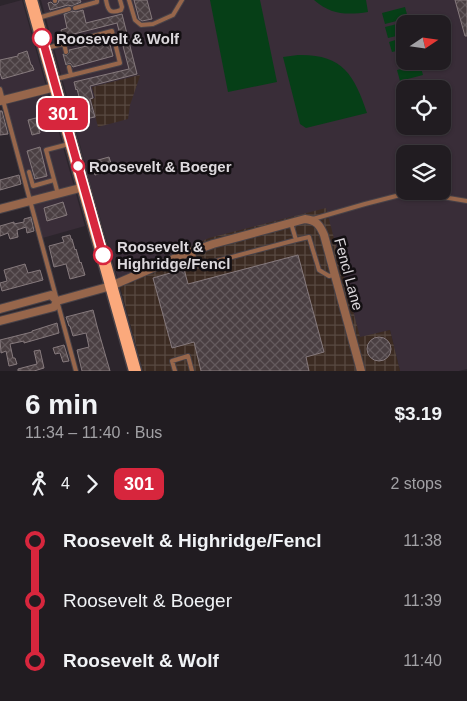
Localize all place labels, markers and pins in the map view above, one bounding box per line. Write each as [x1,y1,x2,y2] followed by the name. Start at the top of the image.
[32,28,52,48] marker: Roosevelt & Wolf
[56,30,180,47] place label: Roosevelt & Wolf
[89,158,232,175] place label: Roosevelt & Boeger
[71,159,85,173] marker: Roosevelt & Boeger
[117,238,230,272] place label: Roosevelt & Highridge/Fencl
[93,245,113,265] marker: Roosevelt & Highridge/Fencl

